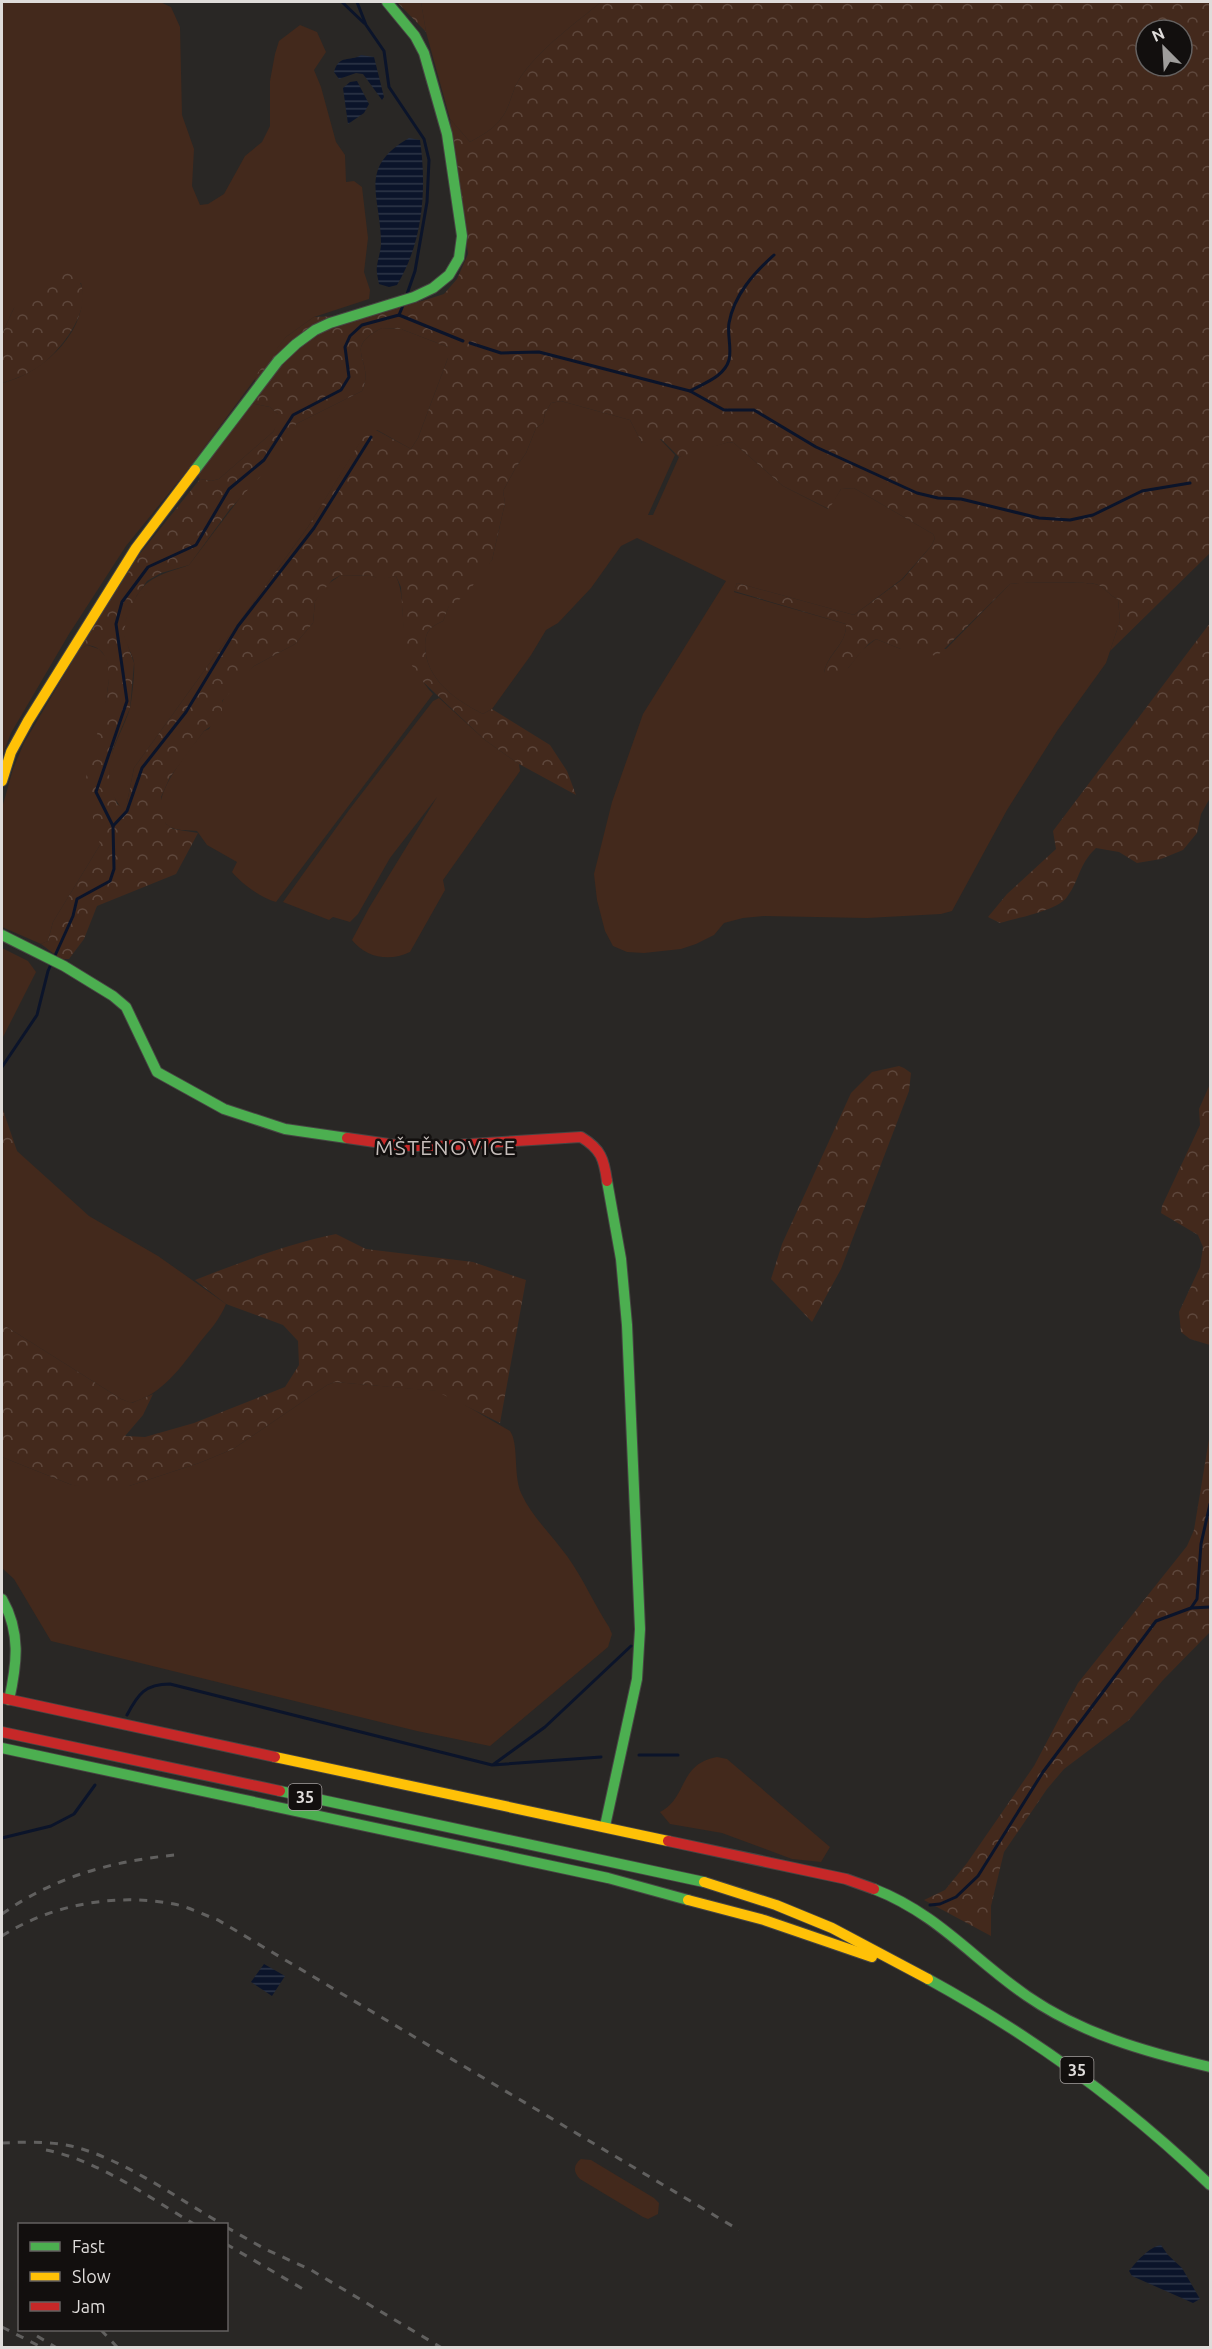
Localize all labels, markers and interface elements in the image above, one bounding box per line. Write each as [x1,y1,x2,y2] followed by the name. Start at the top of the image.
[1134,18,1194,78] north arrow
[1149,24,1167,45] text: N
[375,1135,517,1159] district label: MŠTĚNOVICE
[288,1784,322,1810] road number: 35
[1060,2057,1094,2083] road number: 35
[18,2223,228,2331] legend
[72,2236,105,2256] text: Fast
[72,2266,111,2286] text: Slow
[72,2296,106,2316] text: Jam

